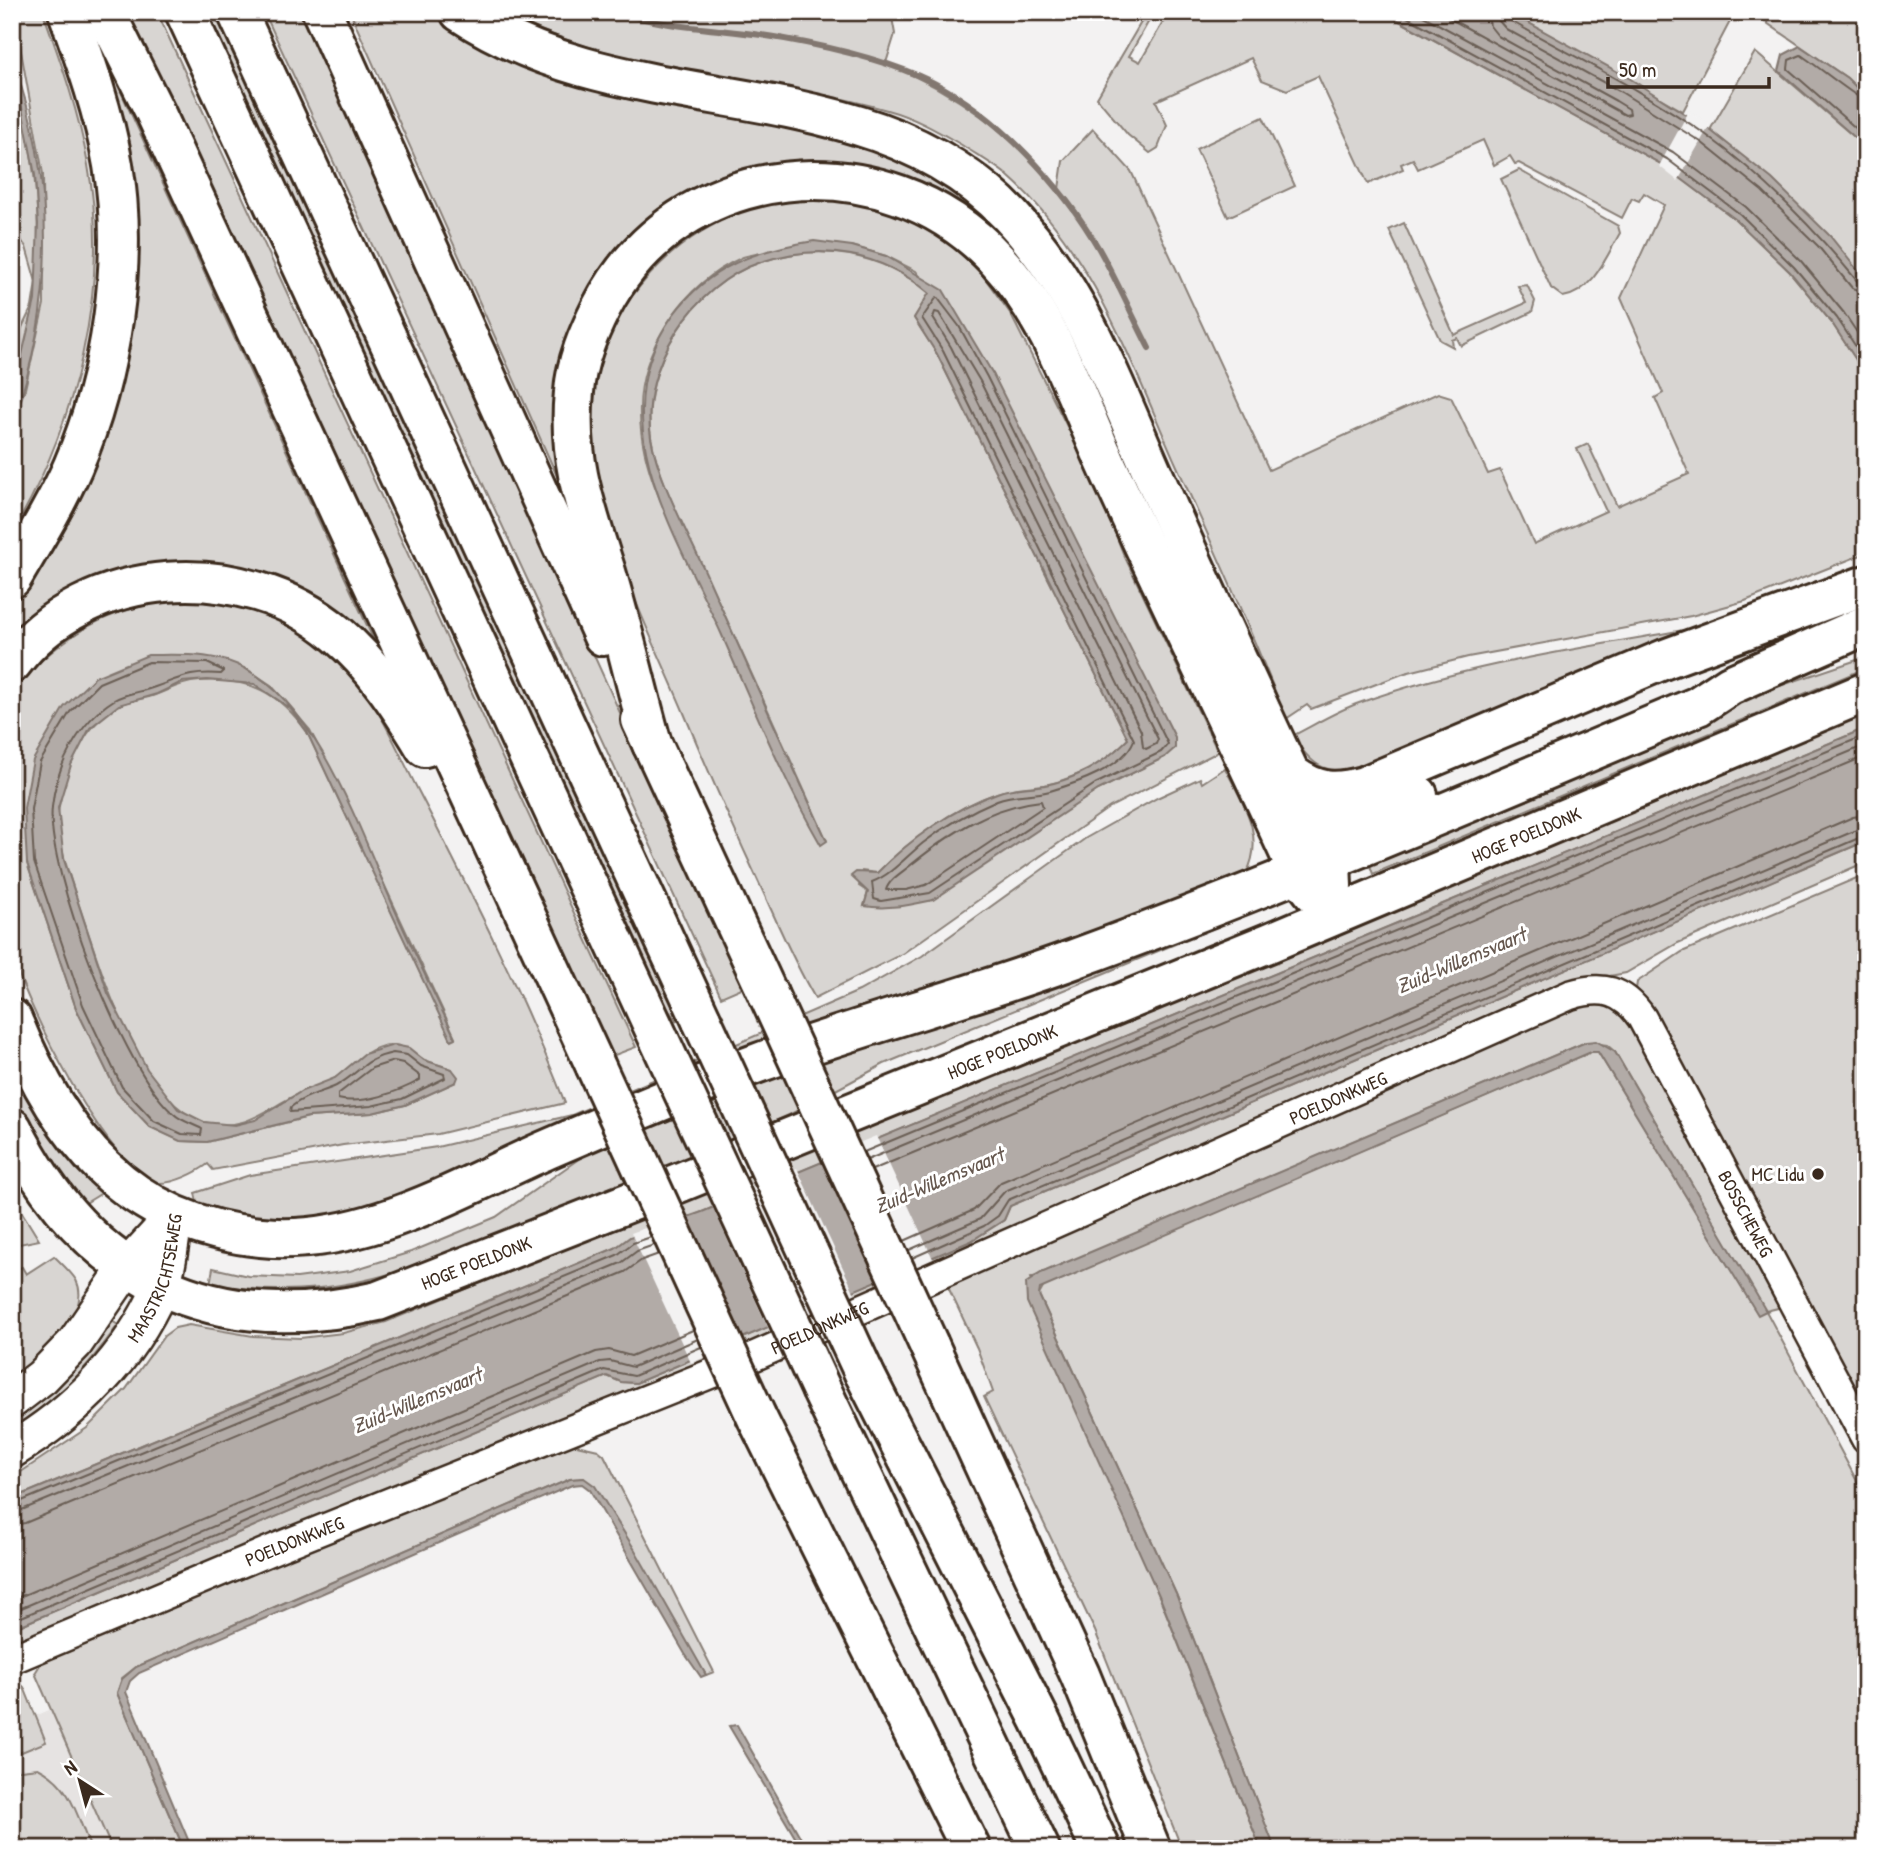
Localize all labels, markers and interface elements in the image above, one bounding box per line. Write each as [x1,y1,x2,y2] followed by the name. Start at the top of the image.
[1608,46,1770,90] scale bar
[1619,55,1656,84] text: 50 m
[1468,800,1585,869] street label: HOGE POELDONK
[1392,919,1533,1000] water label: Zuid-Willemsvaart
[943,1017,1061,1085] street label: HOGE POELDONK
[1285,1065,1391,1131] street label: POELDONKWEG
[870,1139,1011,1220] water label: Zuid-Willemsvaart
[1752,1161,1804,1187] place label: MC Lidu
[1712,1166,1780,1261] street label: BOSSCHEWEG
[1810,1166,1826,1182] marker: MC Lidu
[120,1212,188,1347] street label: MAASTRICHTSEWEG
[417,1229,535,1296] street label: HOGE POELDONK
[767,1294,872,1360] street label: POELDONKWEG
[348,1359,489,1440] water label: Zuid-Willemsvaart
[241,1509,347,1573] street label: POELDONKWEG
[46,1745,116,1815] north arrow
[58,1754,82,1781] text: N

